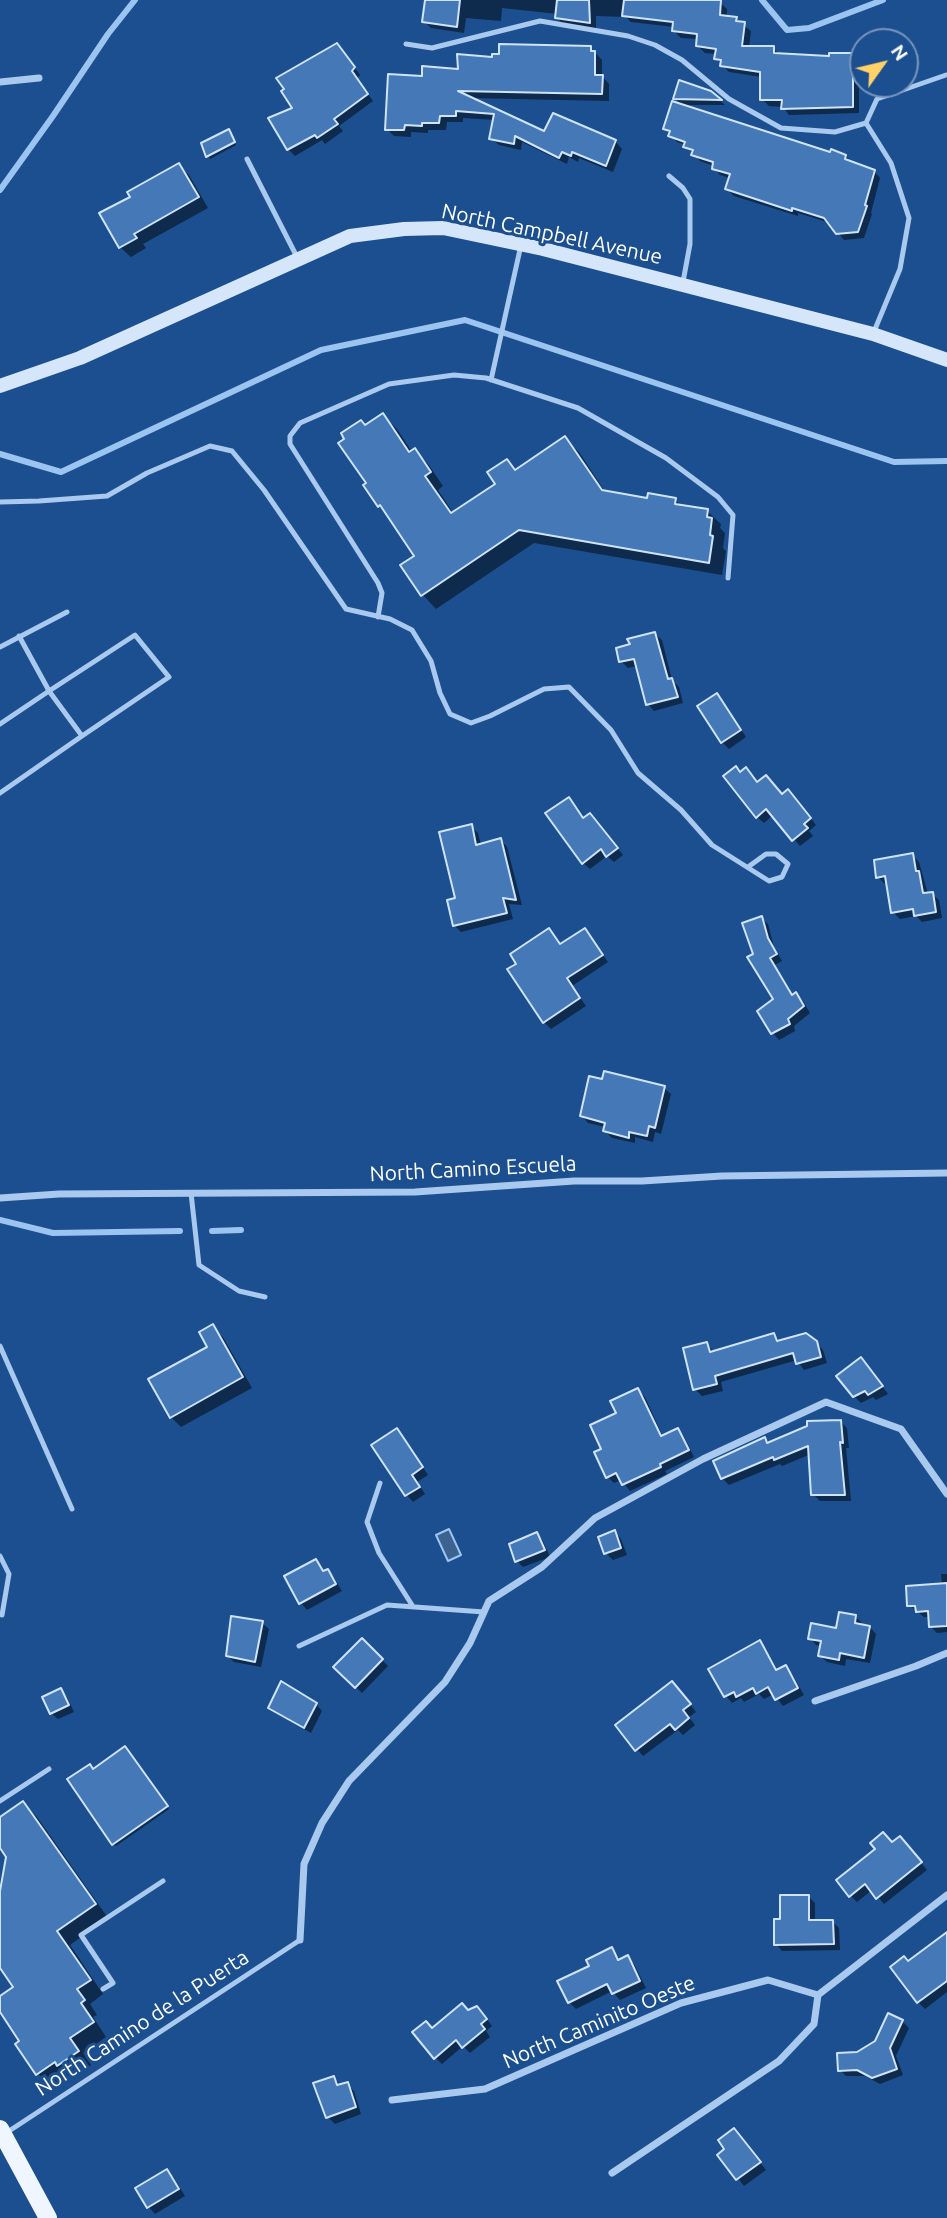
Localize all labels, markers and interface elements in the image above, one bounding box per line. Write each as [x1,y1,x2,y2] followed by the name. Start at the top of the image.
[849,28,919,98] north arrow
[887,40,913,64] text: N
[439,198,665,270] street label: North Campbell Avenue
[369,1151,577,1187] street label: North Camino Escuela
[31,1945,253,2101] street label: North Camino de la Puerta
[499,1970,699,2074] street label: North Caminito Oeste

